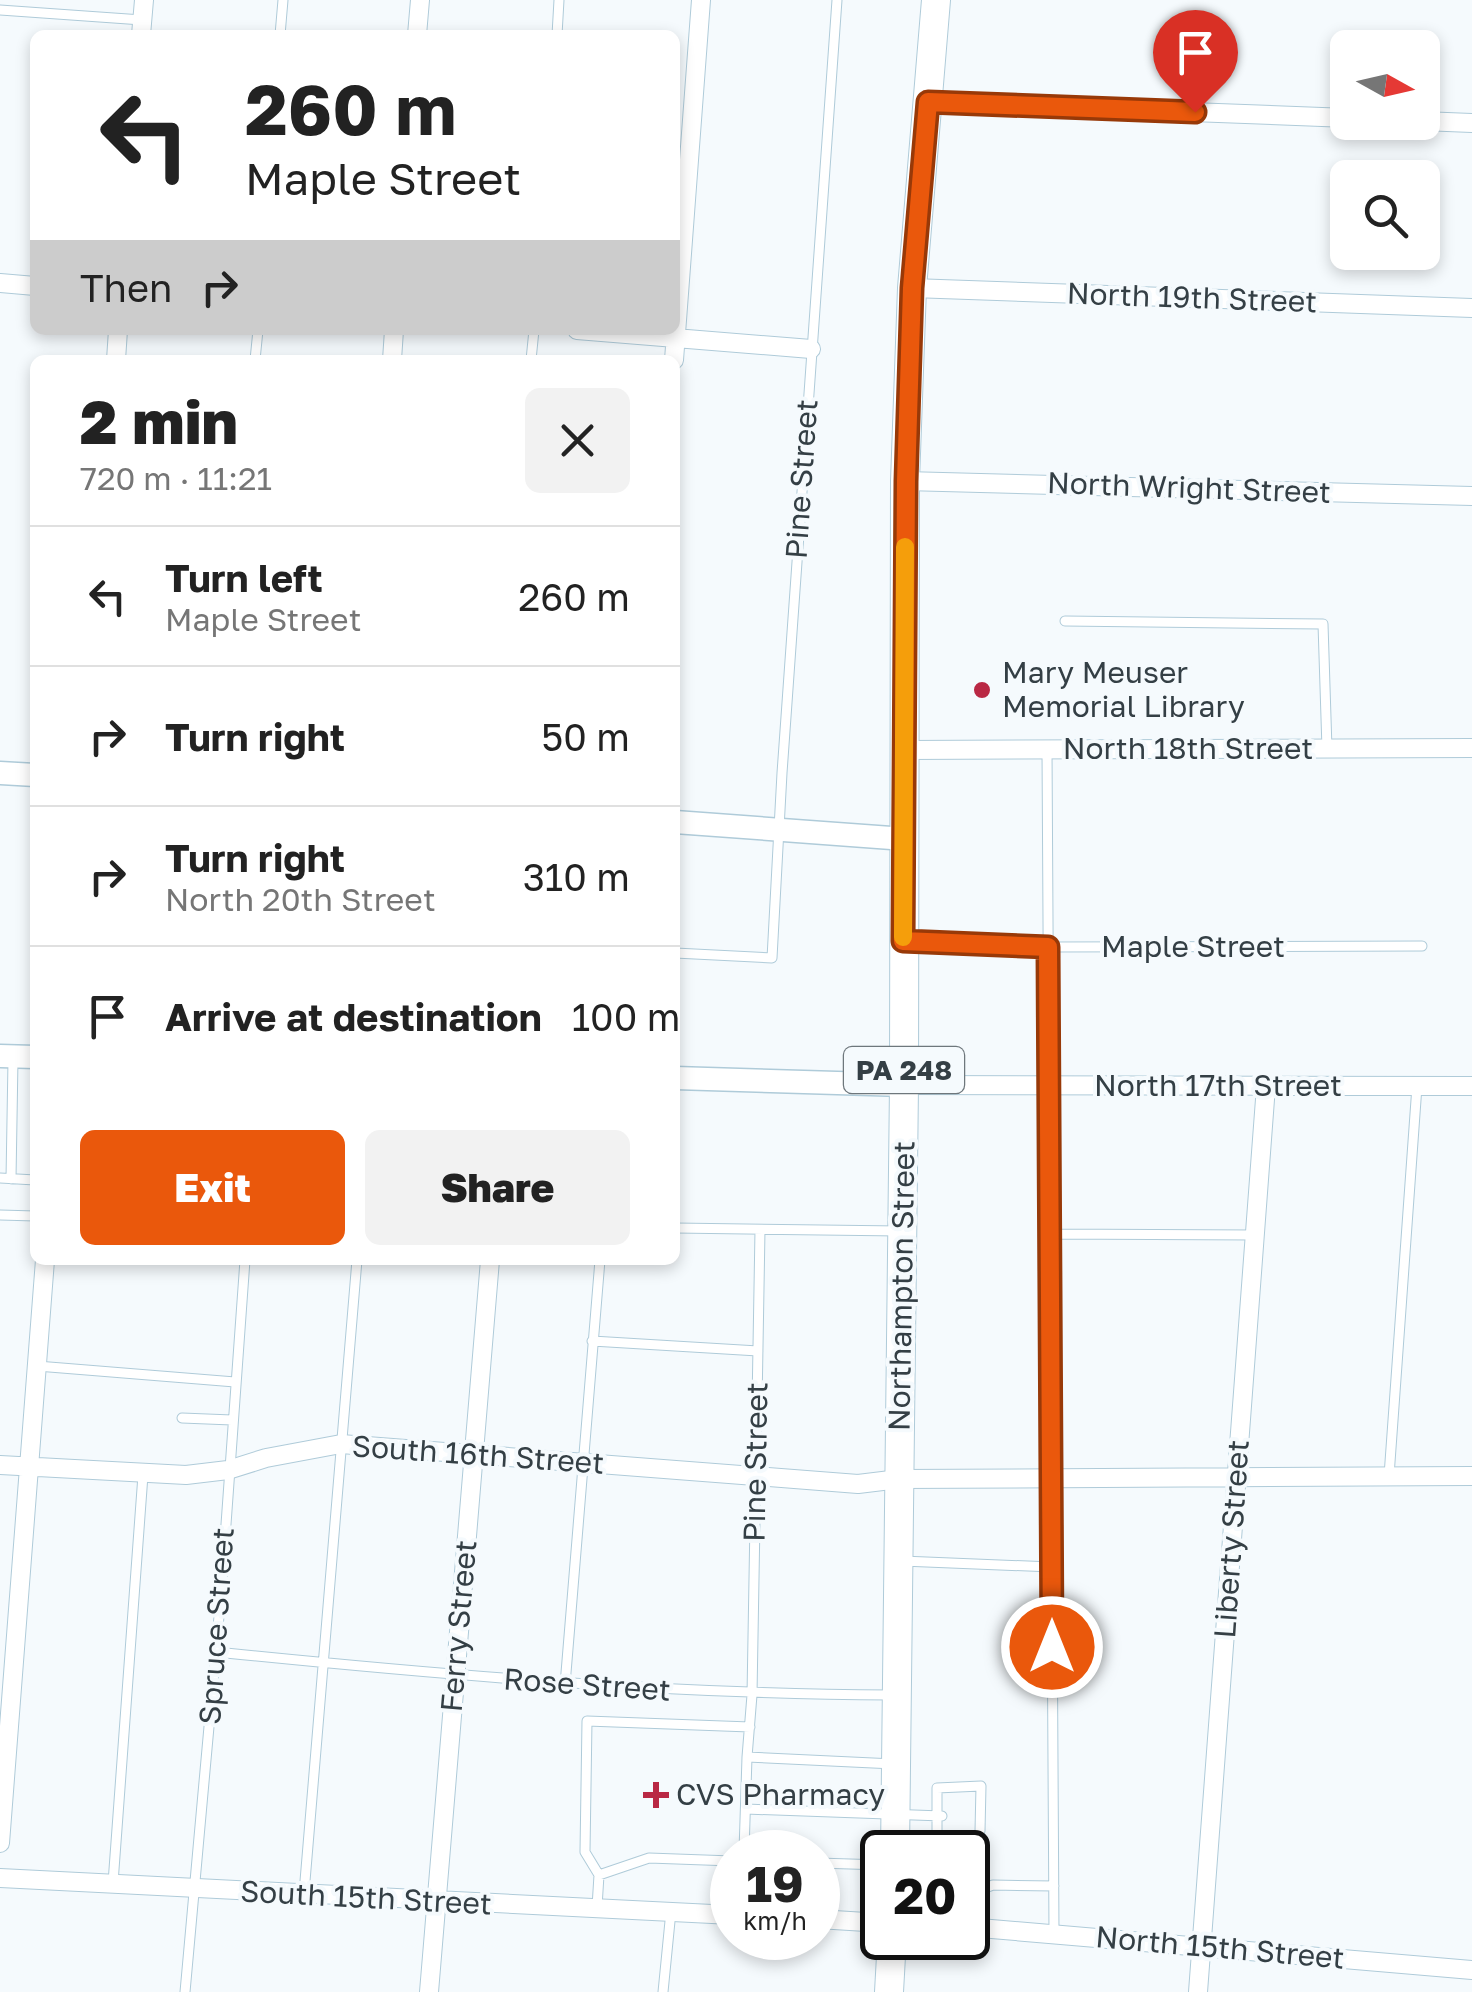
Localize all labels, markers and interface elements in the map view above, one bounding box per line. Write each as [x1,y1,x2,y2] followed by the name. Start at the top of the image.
[1153,10,1238,113] pin
[1168,25,1223,80] icon: arrive
[1330,30,1440,140] north arrow
[1330,30,1440,270] map controls
[245,66,456,150] text: 260 m
[80,70,210,200] icon: left
[245,151,521,205] text: Maple Street
[1330,160,1440,270] button: search
[192,260,247,315] icon: right
[80,265,172,310] text: Then
[1066,275,1318,319] street label: North 19th Street
[80,385,238,457] text: 2 min
[525,388,630,493] button: close
[777,398,825,560] street label: Pine Street
[80,459,272,497] text: 720 m · 11:21
[1047,464,1332,510] street label: North Wright Street
[165,555,323,600] text: Turn left
[80,569,135,624] icon: left
[518,574,630,619] text: 260 m
[165,600,361,638] text: Maple Street
[1002,654,1245,724] place label: Mary Meuser Memorial Library
[971,679,993,701] marker: Mary Meuser Memorial Library
[80,709,135,764] icon: right
[165,714,345,759] text: Turn right
[541,714,630,759] text: 50 m
[1063,730,1313,766] street label: North 18th Street
[165,835,345,880] text: Turn right
[80,849,135,904] icon: right
[523,854,630,899] text: 310 m
[165,880,436,918] text: North 20th Street
[1101,928,1285,964] street label: Maple Street
[80,989,135,1044] icon: arrive
[165,994,542,1039] text: Arrive at destination
[572,994,680,1039] text: 100 m
[844,1047,964,1093] road number: PA 248
[1094,1067,1342,1103] street label: North 17th Street
[80,1130,345,1245] button: Exit
[365,1130,630,1245] button: Share
[880,1141,922,1431] street label: Northampton Street
[736,1382,774,1542] street label: Pine Street
[351,1427,605,1481] street label: South 16th Street
[1206,1438,1256,1639] street label: Liberty Street
[191,1526,241,1726] street label: Spruce Street
[433,1538,483,1713] street label: Ferry Street
[1000,1595,1104,1699] position arrow
[502,1660,672,1708] street label: Rose Street
[676,1776,885,1812] place label: CVS Pharmacy
[645,1784,667,1806] marker: CVS Pharmacy
[860,1830,990,1960] speed limit sign: 20
[746,1853,804,1913] text: 19
[239,1872,493,1922] street label: South 15th Street
[743,1905,807,1936] text: km/h
[1094,1918,1346,1976] street label: North 15th Street

